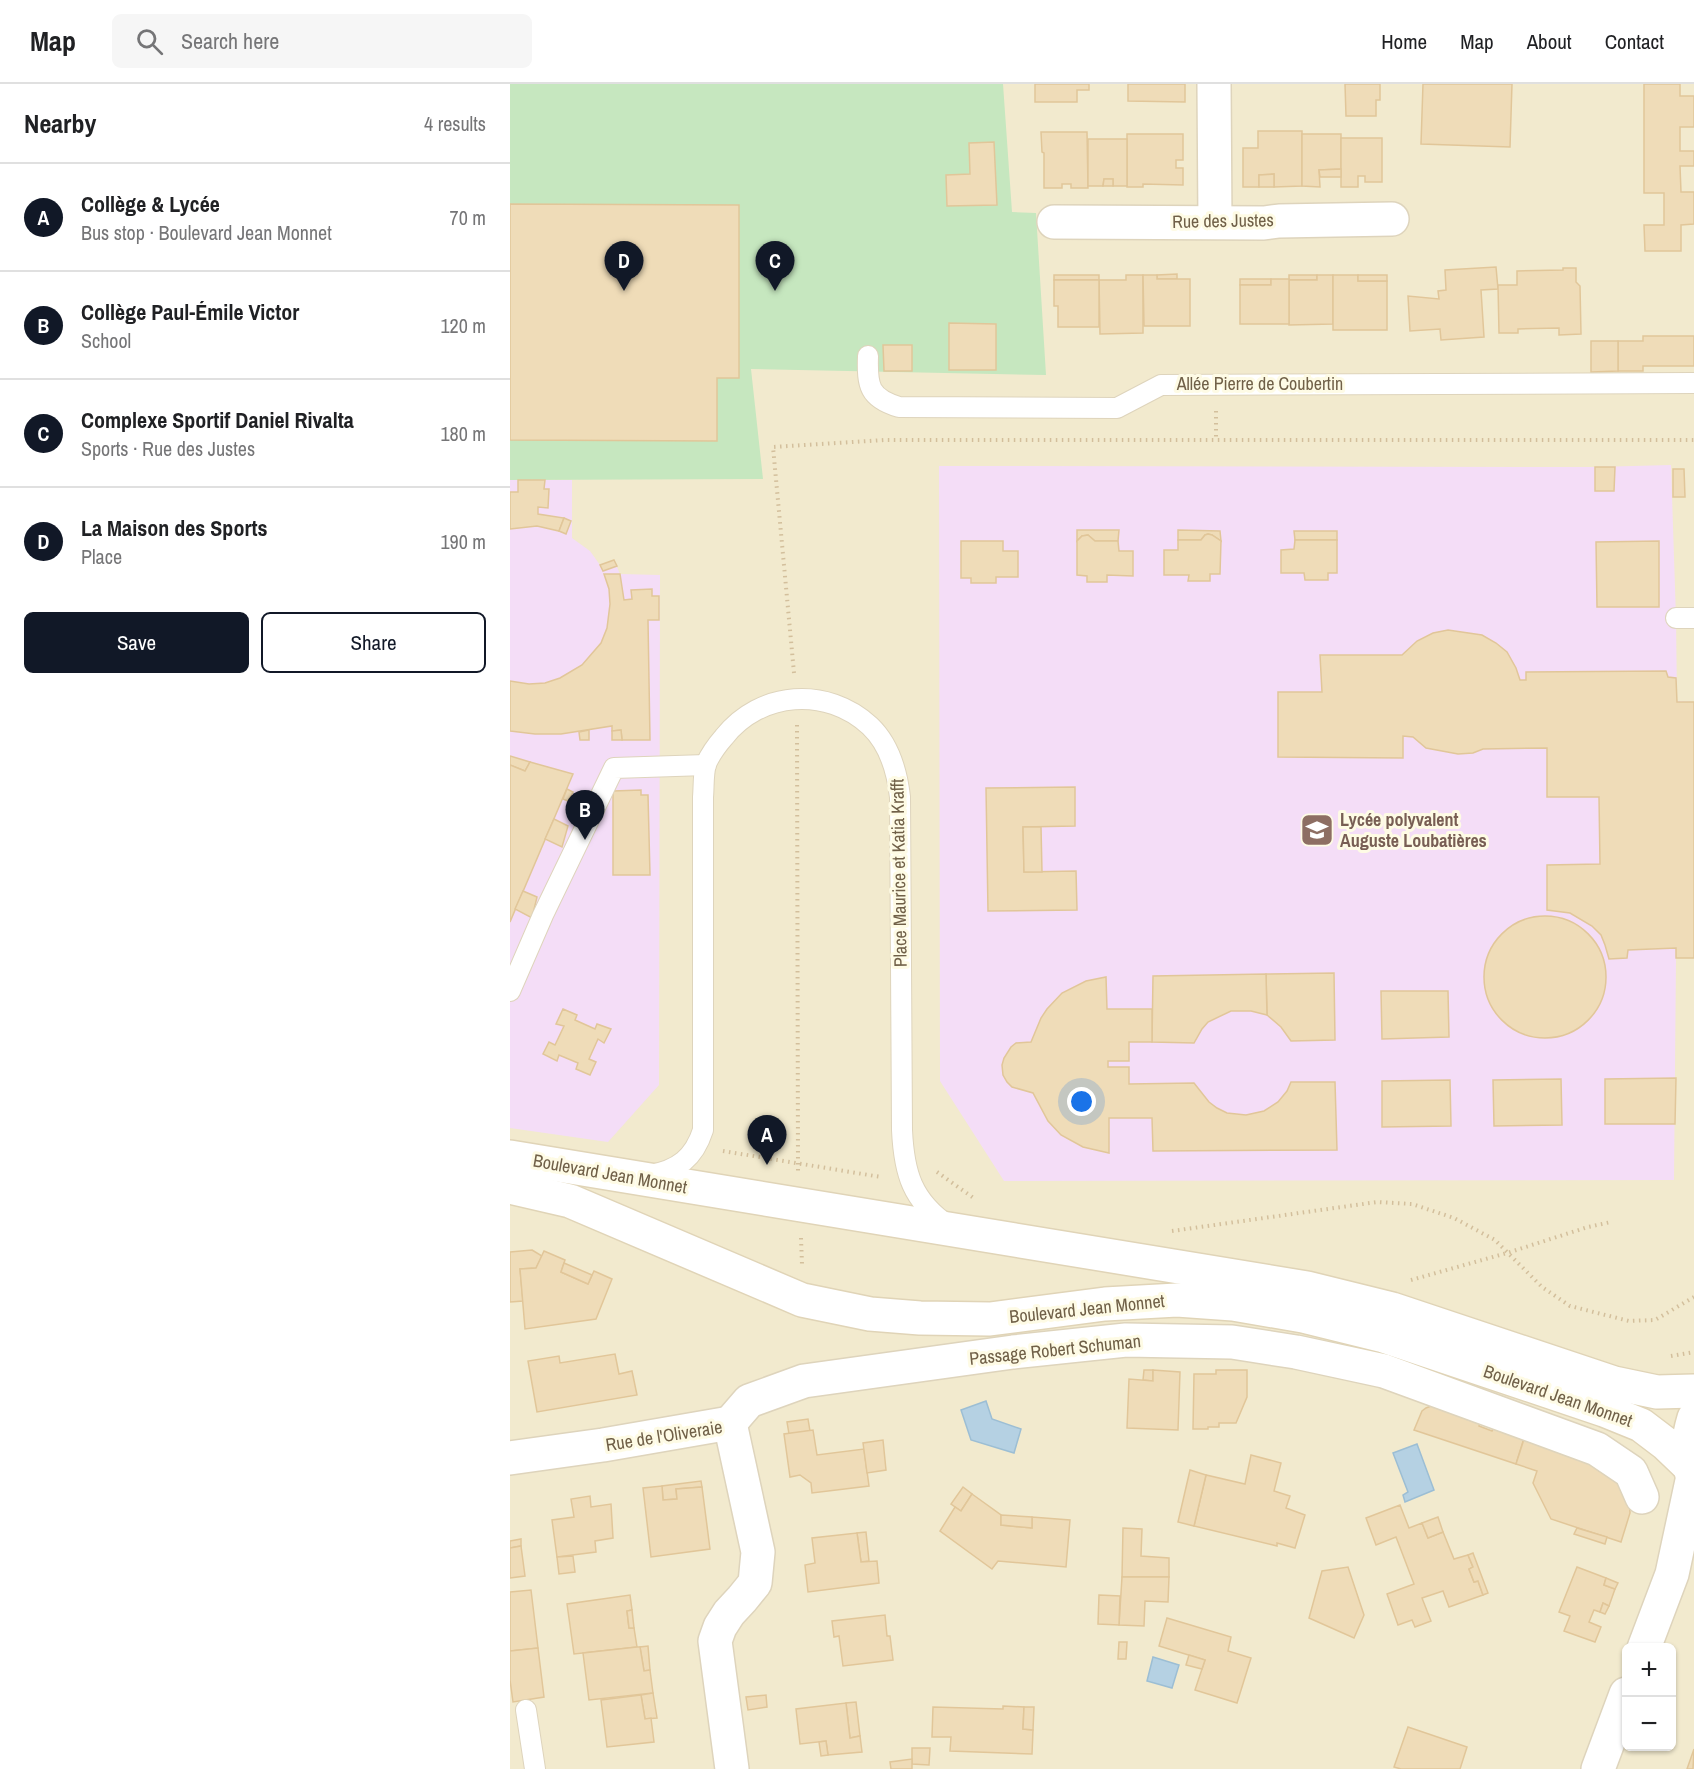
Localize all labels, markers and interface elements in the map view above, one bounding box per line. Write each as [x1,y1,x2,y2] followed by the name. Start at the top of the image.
[112,14,532,68] search box
[30,22,76,60] text: Map
[133,25,166,58] icon: search
[181,26,279,56] text: Search here
[1381,27,1427,56] text: Home
[1460,27,1494,56] text: Map
[1527,27,1572,56] text: About
[1605,27,1664,56] text: Contact
[24,106,96,141] text: Nearby
[424,110,486,137] text: 4 results
[81,189,220,219] text: Collège & Lycée
[38,204,49,231] text: A
[450,204,486,231] text: 70 m
[1172,207,1274,234] street label: Rue des Justes
[81,219,332,246] text: Bus stop · Boulevard Jean Monnet
[604,242,644,291] pin: D
[756,242,794,291] pin: C
[81,297,299,327] text: Collège Paul-Émile Victor
[38,312,49,339] text: B
[440,312,486,339] text: 120 m
[81,327,131,354] text: School
[1176,371,1343,396] street label: Allée Pierre de Coubertin
[81,405,354,435] text: Complexe Sportif Daniel Rivalta
[38,420,49,447] text: C
[440,420,486,447] text: 180 m
[81,435,255,462] text: Sports · Rue des Justes
[81,513,267,543] text: La Maison des Sports
[38,528,49,555] text: D
[440,528,486,555] text: 190 m
[81,543,122,570] text: Place
[24,612,249,673] button: Save
[261,612,486,673] button: Share
[884,779,913,967] street label: Place Maurice et Katia Krafft
[566,790,604,840] pin: B
[1340,807,1487,853] place label: Lycée polyvalent Auguste Loubatières
[1299,812,1335,848] school or university icon: Lycée polyvalent Auguste Loubatières
[1067,1087,1096,1116] your location
[748,1116,786,1165] pin: A
[531,1148,689,1199] street label: Boulevard Jean Monnet
[1008,1288,1166,1329] street label: Boulevard Jean Monnet
[968,1328,1142,1371] street label: Passage Robert Schuman
[1480,1358,1636,1433] street label: Boulevard Jean Monnet
[604,1414,724,1457] street label: Rue de l'Oliveraie
[1622,1643,1676,1751] map controls
[1622,1643,1676,1697] button: +
[1622,1697,1676,1751] button: −

